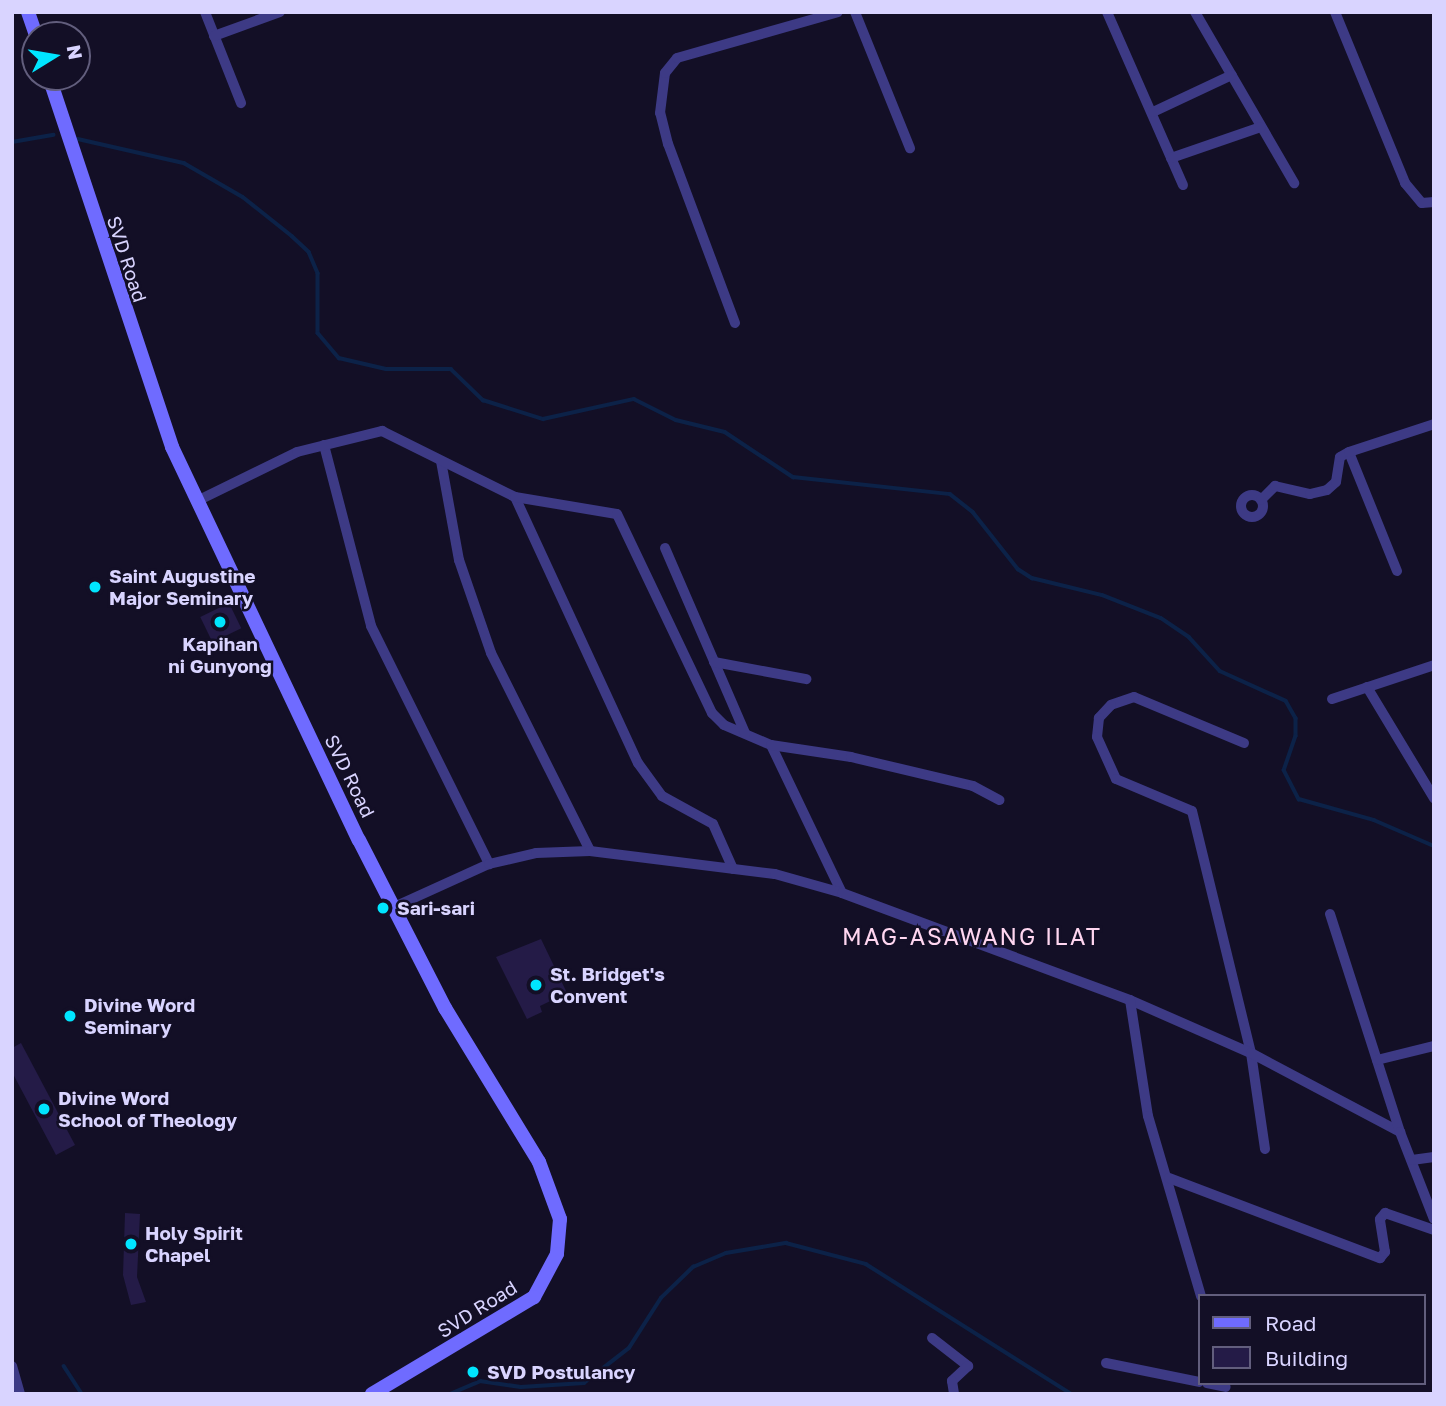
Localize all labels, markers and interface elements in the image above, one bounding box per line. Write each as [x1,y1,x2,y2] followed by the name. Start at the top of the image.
[21,21,91,91] north arrow
[62,43,88,62] text: N
[102,213,152,305] street label: SVD Road
[109,565,255,609] place label: Saint Augustine Major Seminary
[87,579,103,595] marker: Saint Augustine Major Seminary
[212,614,228,630] marker: Kapihan ni Gunyong
[168,633,272,677] place label: Kapihan ni Gunyong
[320,731,380,821] street label: SVD Road
[397,897,475,919] place label: Sari-sari
[375,900,391,916] marker: Sari-sari
[844,922,1100,950] district label: MAG-ASAWANG ILAT
[550,963,665,1007] place label: St. Bridget's Convent
[528,977,544,993] marker: St. Bridget's Convent
[84,994,195,1038] place label: Divine Word Seminary
[62,1008,78,1024] marker: Divine Word Seminary
[58,1087,237,1131] place label: Divine Word School of Theology
[36,1101,52,1117] marker: Divine Word School of Theology
[145,1222,243,1266] place label: Holy Spirit Chapel
[123,1236,139,1252] marker: Holy Spirit Chapel
[433,1276,521,1342] street label: SVD Road
[1198,1294,1425,1385] legend
[1265,1310,1316,1336] text: Road
[1265,1345,1348,1371] text: Building
[487,1361,635,1383] place label: SVD Postulancy
[465,1364,481,1380] marker: SVD Postulancy

